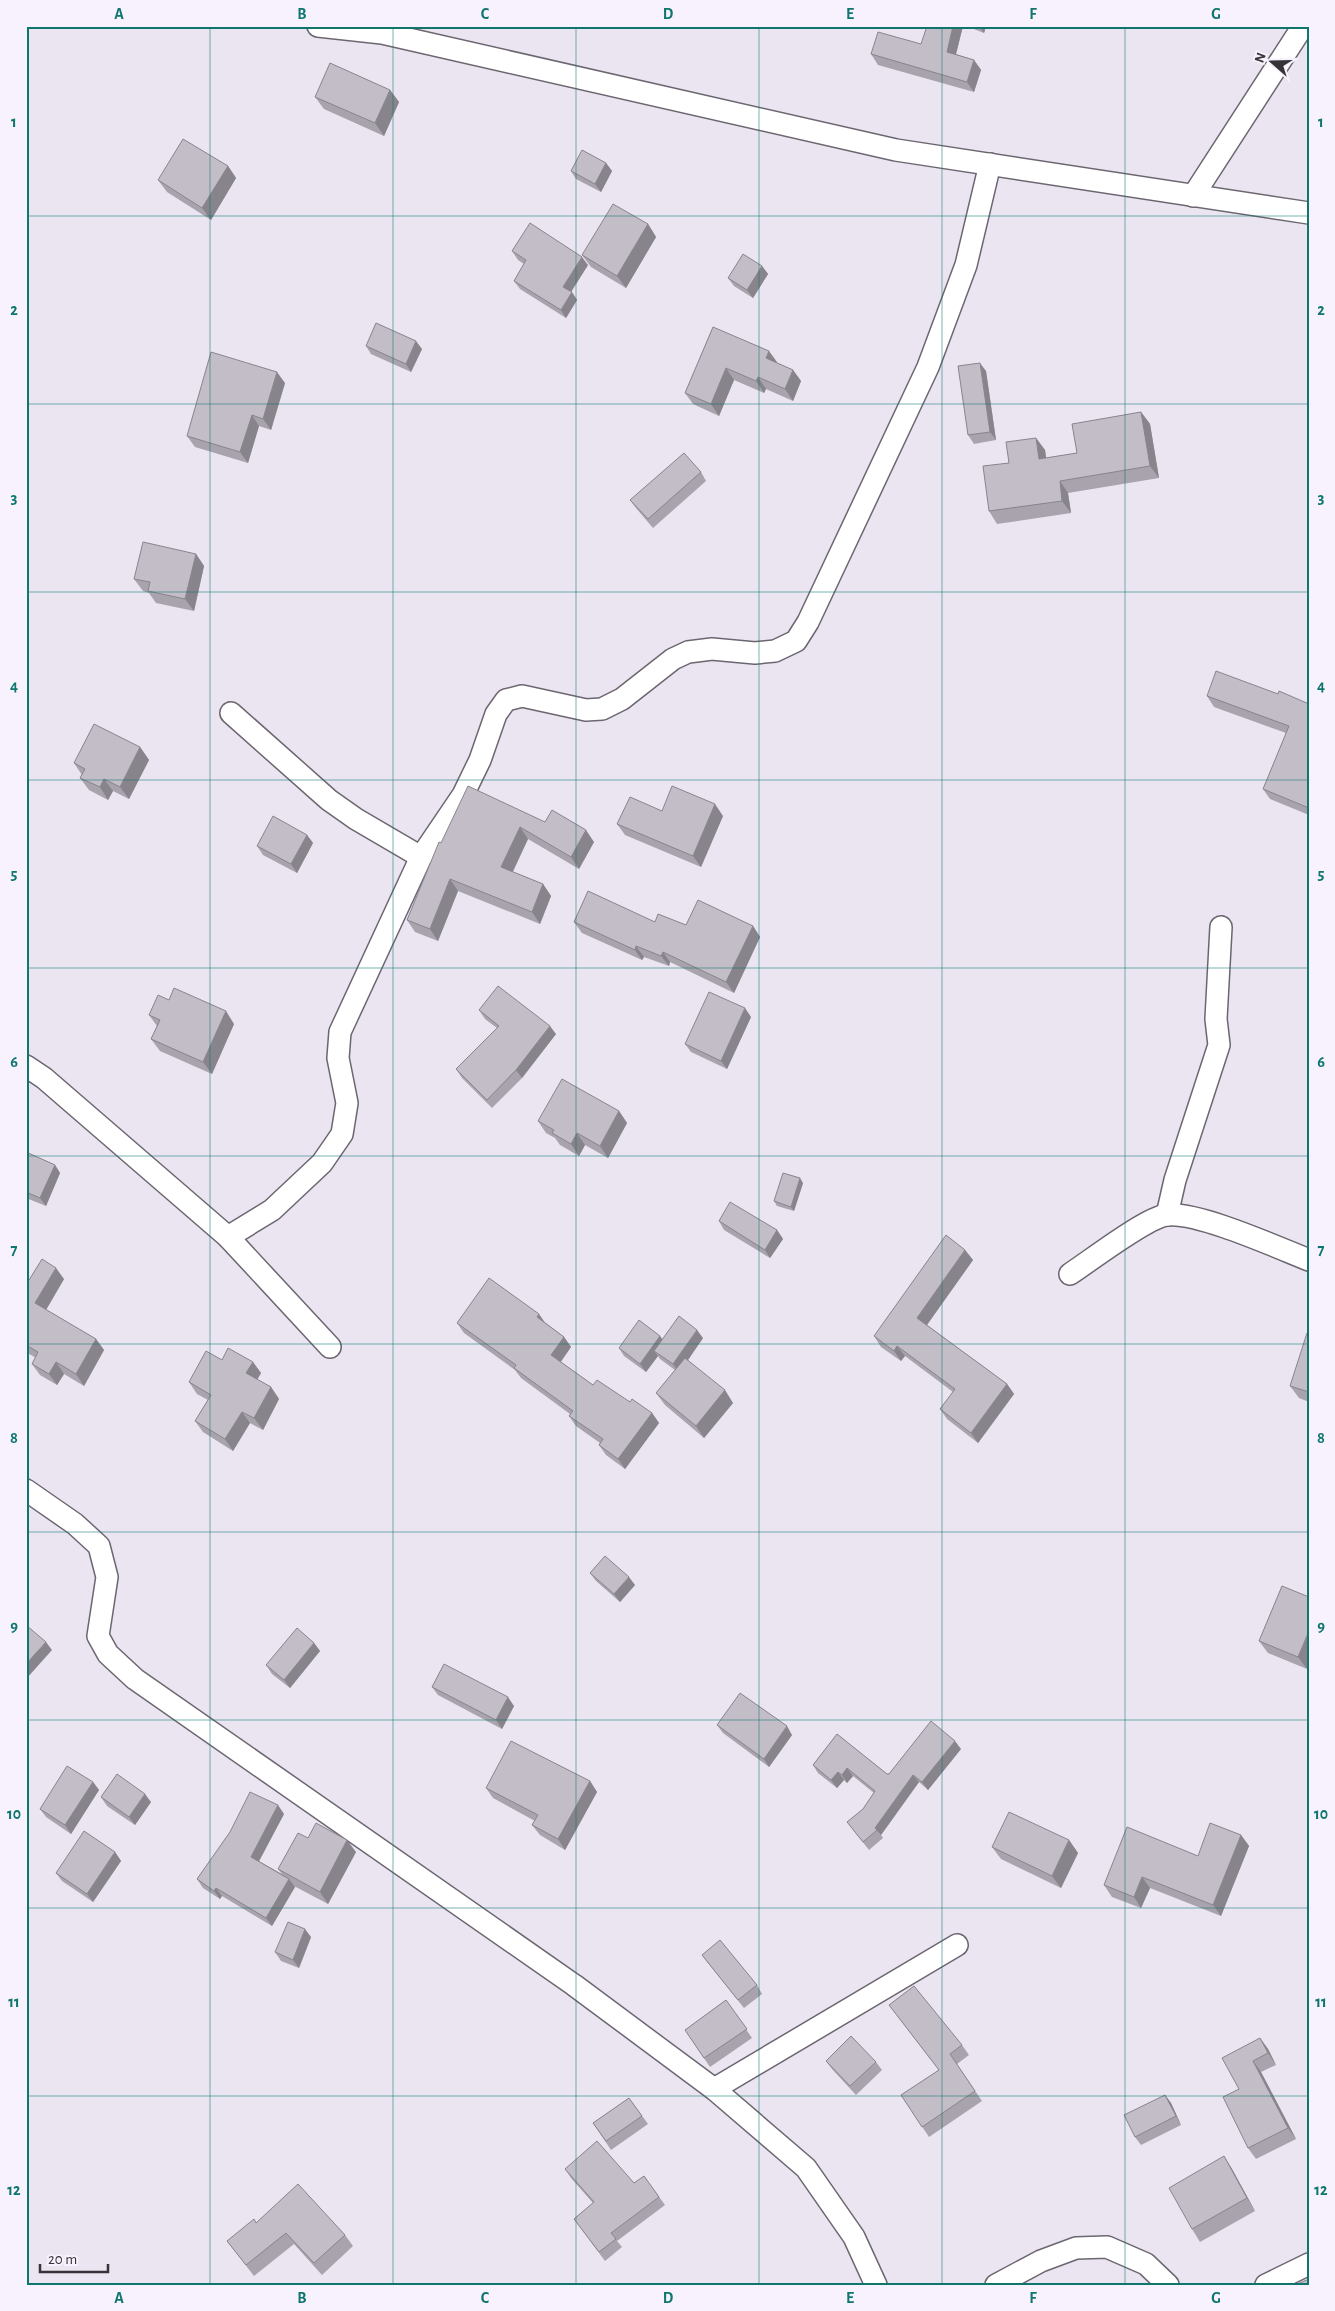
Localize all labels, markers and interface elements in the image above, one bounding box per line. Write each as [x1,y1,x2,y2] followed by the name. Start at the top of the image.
[114,6,124,22] text: A
[297,6,307,22] text: B
[481,6,490,22] text: C
[663,6,674,22] text: D
[846,6,854,22] text: E
[1029,6,1037,22] text: F
[1211,6,1221,22] text: G
[1248,38,1298,88] north arrow
[1252,51,1269,65] text: N
[11,114,17,130] text: 1
[1318,114,1324,130] text: 1
[10,302,18,318] text: 2
[1317,302,1325,318] text: 2
[11,490,18,506] text: 3
[1318,490,1325,506] text: 3
[10,678,18,694] text: 4
[1317,678,1325,694] text: 4
[11,866,18,882] text: 5
[1318,866,1325,882] text: 5
[10,1054,18,1070] text: 6
[1317,1054,1325,1070] text: 6
[11,1242,18,1258] text: 7
[1318,1242,1325,1258] text: 7
[10,1430,18,1446] text: 8
[1317,1430,1325,1446] text: 8
[10,1618,18,1634] text: 9
[1317,1618,1325,1634] text: 9
[7,1806,21,1822] text: 10
[1314,1806,1328,1822] text: 10
[8,1994,20,2010] text: 11
[1315,1994,1327,2010] text: 11
[7,2182,21,2198] text: 12
[1314,2182,1328,2198] text: 12
[40,2241,108,2273] scale bar
[48,2252,77,2267] text: 20 m
[114,2290,124,2306] text: A
[297,2290,307,2306] text: B
[481,2290,490,2306] text: C
[663,2290,674,2306] text: D
[846,2290,854,2306] text: E
[1029,2290,1037,2306] text: F
[1211,2290,1221,2306] text: G

